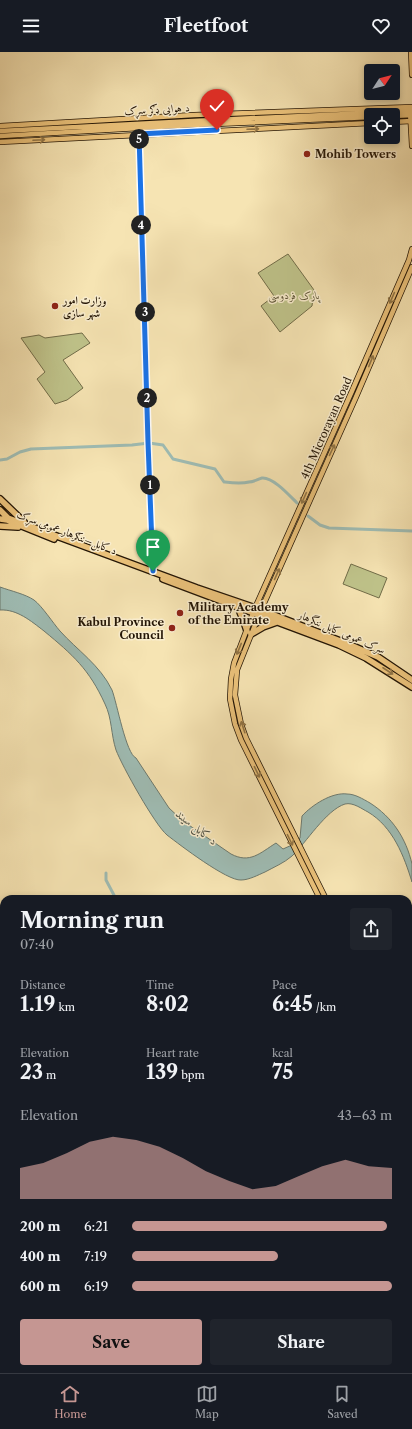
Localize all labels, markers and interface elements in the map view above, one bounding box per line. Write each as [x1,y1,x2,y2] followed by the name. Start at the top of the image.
[20,15,42,37] icon: menu
[164,15,248,37] text: Fleetfoot
[370,15,392,37] icon: heart
[364,64,400,100] north arrow
[364,64,400,144] map controls
[200,89,234,130] pin
[206,95,228,117] icon: check
[124,100,190,120] street label: د هوایی ډګر سړک
[364,108,400,144] button: locate
[246,125,259,132] one-way arrow
[129,129,149,149] pin: 5
[136,132,142,146] text: 5
[32,136,45,144] one-way arrow
[315,147,396,161] place label: Mohib Towers
[302,149,312,159] marker: Mohib Towers
[131,215,151,235] pin: 4
[138,218,144,232] text: 4
[268,288,321,303] park label: پارک فردوسی
[388,292,395,304] one-way arrow
[61,293,106,321] place label: وزارت امور شهر سازی
[50,301,60,311] marker: وزارت امور شهر سازی
[135,302,155,322] pin: 3
[142,305,148,319] text: 3
[368,356,375,368] one-way arrow
[297,375,355,481] street label: 4th Microrayan Road
[137,388,157,408] pin: 2
[144,391,150,405] text: 2
[329,444,336,456] one-way arrow
[140,475,160,495] pin: 1
[148,478,152,492] text: 1
[300,492,307,504] one-way arrow
[14,506,119,559] street label: د کابل–ننګرهار عمومي سړک
[136,530,170,571] pin
[142,536,164,558] icon: arrive
[274,569,281,581] one-way arrow
[188,600,289,627] place label: Military Academy of the Emirate
[295,607,388,659] street label: سرک عمومی کابل ننگرهار
[175,608,185,618] marker: Military Academy of the Emirate
[77,615,164,642] place label: Kabul Province Council
[167,623,177,633] marker: Kabul Province Council
[235,643,243,655] one-way arrow
[382,667,393,675] one-way arrow
[238,721,246,733] one-way arrow
[254,766,261,778] one-way arrow
[172,806,221,850] water label: د کابل سيند
[287,834,295,846] one-way arrow
[20,907,164,934] text: Morning run
[350,908,392,950] button: share
[20,936,54,952] text: 07:40
[20,978,66,992] text: Distance
[146,978,174,992] text: Time
[272,978,297,992] text: Pace
[20,992,55,1016] text: 1.19
[146,992,189,1016] text: 8:02
[272,992,313,1016] text: 6:45
[55,1000,75,1014] text: km
[313,1000,336,1014] text: /km
[20,1046,69,1060] text: Elevation
[146,1046,199,1060] text: Heart rate
[272,1046,293,1060] text: kcal
[20,1060,43,1084] text: 23
[146,1060,178,1084] text: 139
[272,1060,293,1084] text: 75
[43,1068,56,1082] text: m
[178,1068,205,1082] text: bpm
[20,1107,78,1123] text: Elevation
[337,1107,392,1123] text: 43–63 m
[20,1218,60,1234] text: 200 m
[84,1218,108,1234] text: 6:21
[20,1248,60,1264] text: 400 m
[84,1248,107,1264] text: 7:19
[20,1278,61,1294] text: 600 m
[84,1278,108,1294] text: 6:19
[20,1319,202,1365] button: Save
[210,1319,392,1365] button: Share
[54,1383,87,1421] tab: Home
[195,1383,219,1421] tab: Map
[327,1383,358,1421] tab: Saved

